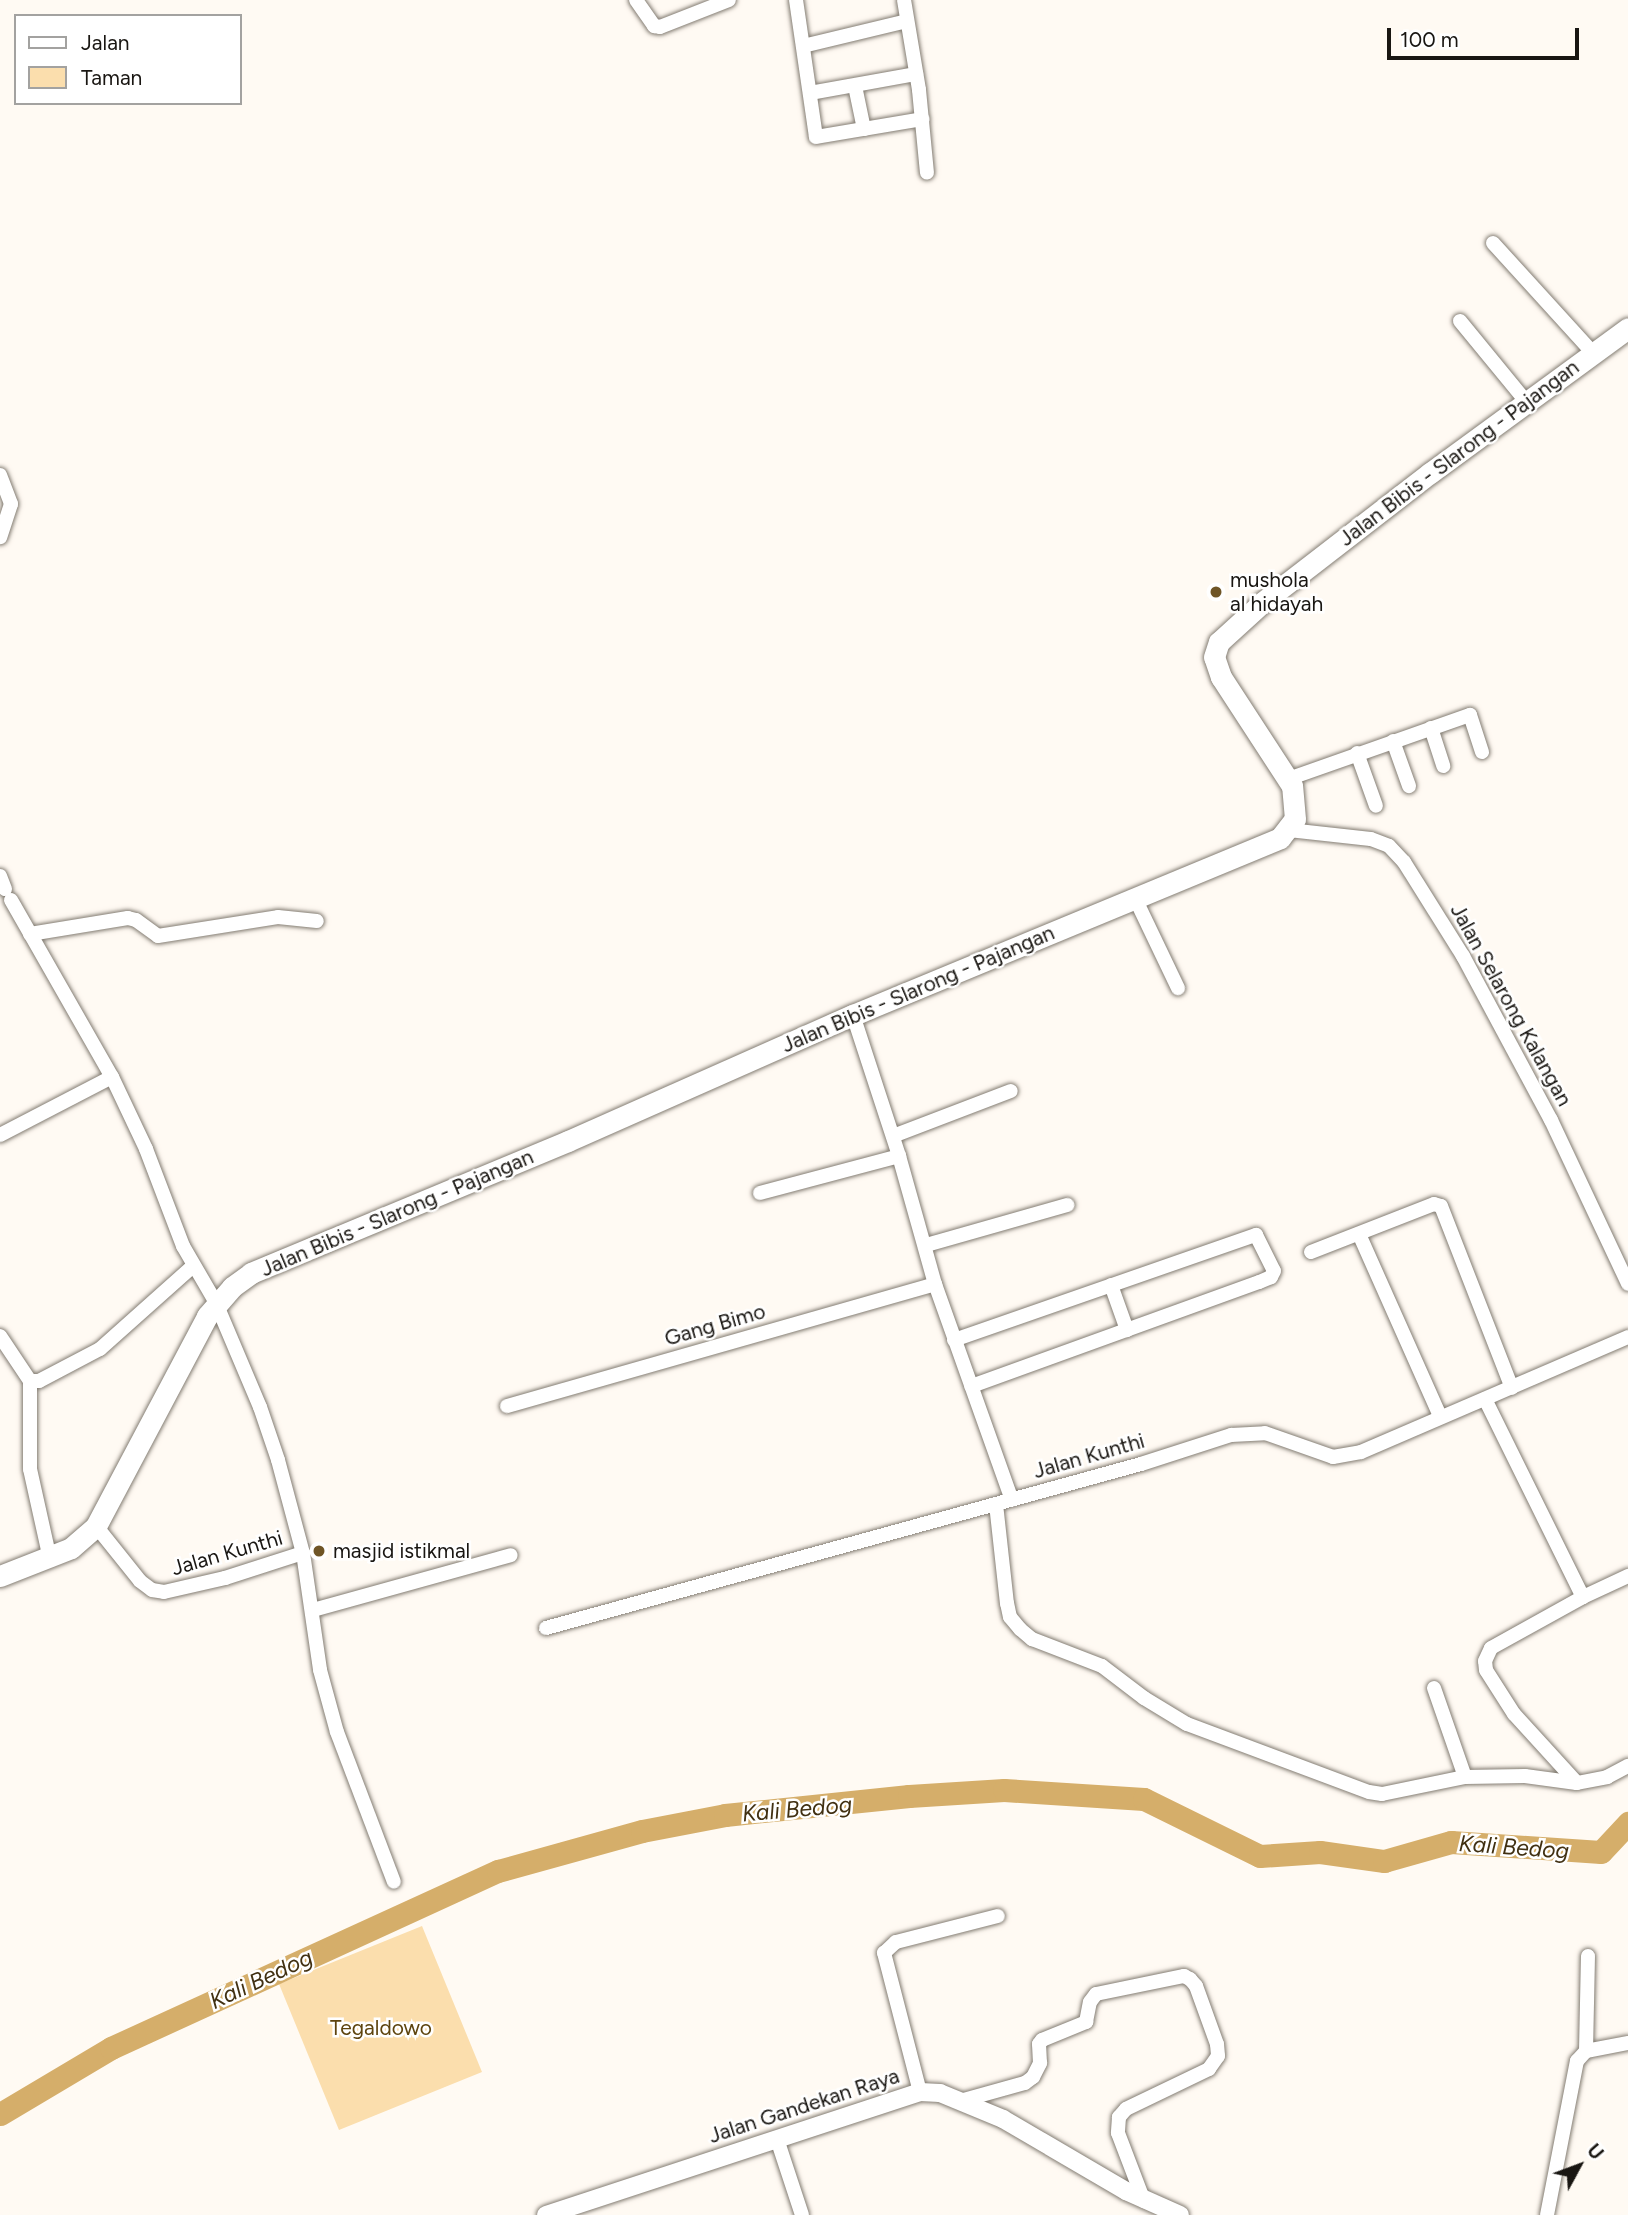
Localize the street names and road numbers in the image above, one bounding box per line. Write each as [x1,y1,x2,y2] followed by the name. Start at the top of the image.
[1334,355,1584,551] street label: Jalan Bibis - Slarong - Pajangan
[1445,900,1577,1110] street label: Jalan Selarong Kalangan
[778,920,1058,1058] street label: Jalan Bibis - Slarong - Pajangan
[257,1144,537,1282] street label: Jalan Bibis - Slarong - Pajangan
[662,1299,768,1351] street label: Gang Bimo
[1030,1428,1148,1484] street label: Jalan Kunthi
[168,1525,286,1581] street label: Jalan Kunthi
[706,2063,902,2149] street label: Jalan Gandekan Raya

